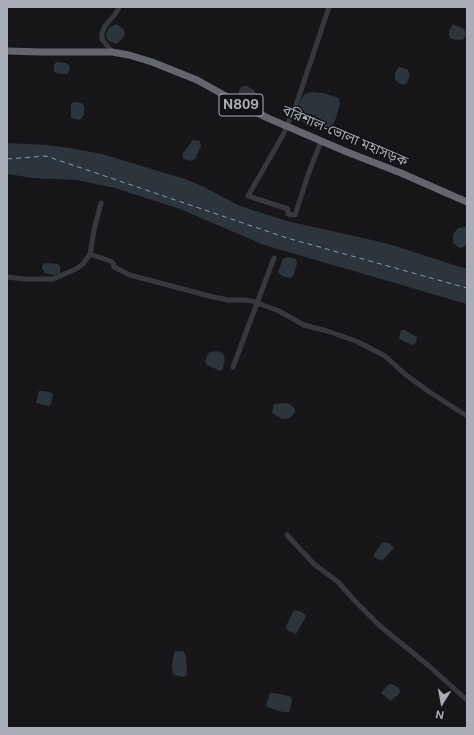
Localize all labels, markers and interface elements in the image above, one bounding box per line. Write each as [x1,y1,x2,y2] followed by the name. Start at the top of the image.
[219,94,263,116] road number: N809
[280,102,410,170] street label: বরিশাল-ভোলা মহাসড়ক
[422,683,462,723] north arrow
[434,708,445,721] text: N

